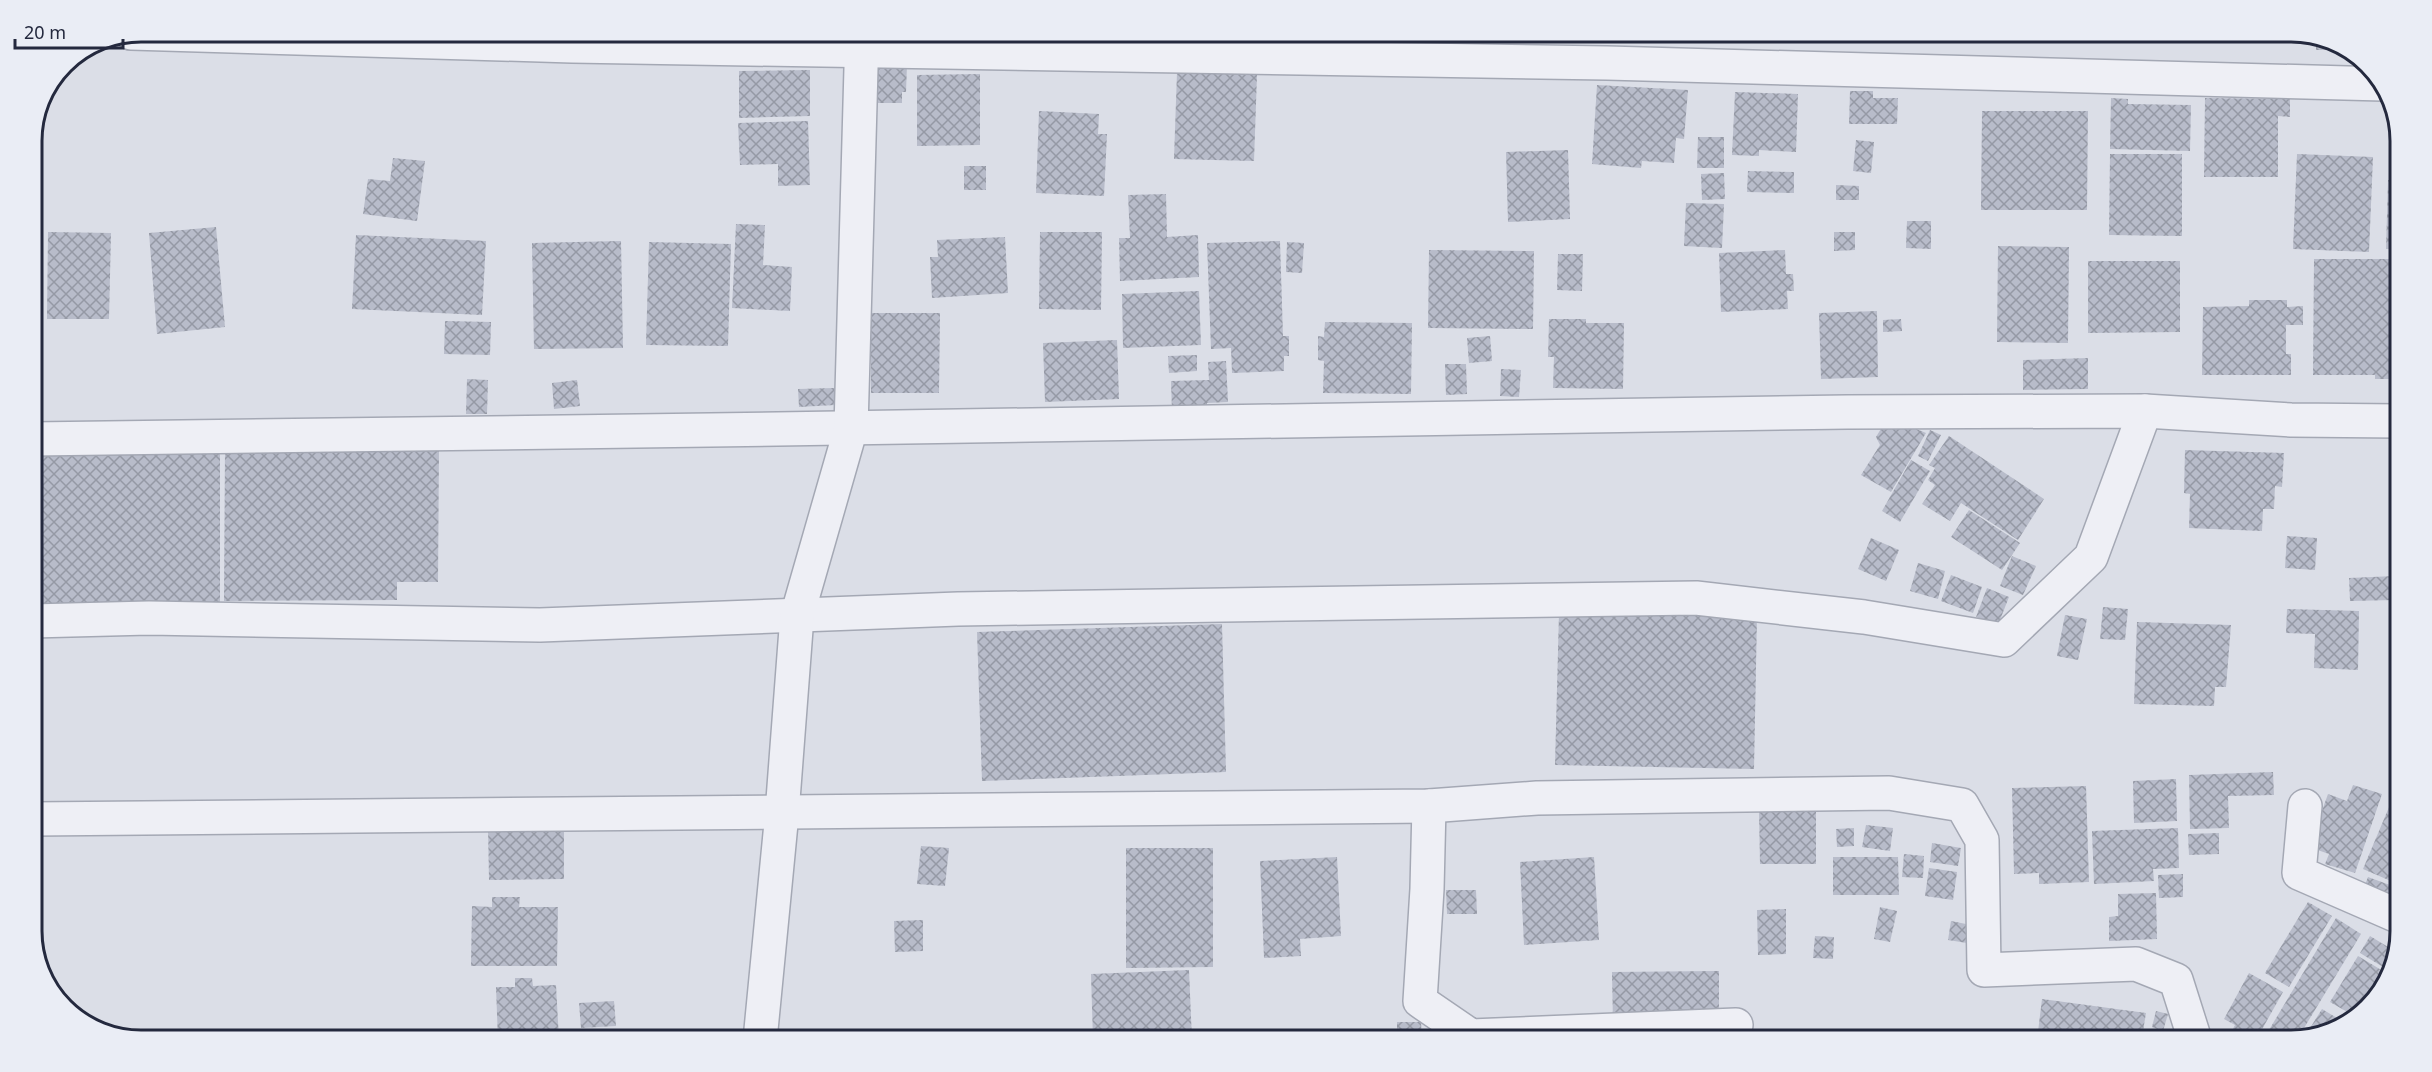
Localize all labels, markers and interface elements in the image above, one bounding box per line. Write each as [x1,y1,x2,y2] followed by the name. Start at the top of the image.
[15,12,123,50] scale bar
[24,20,66,44] text: 20 m

